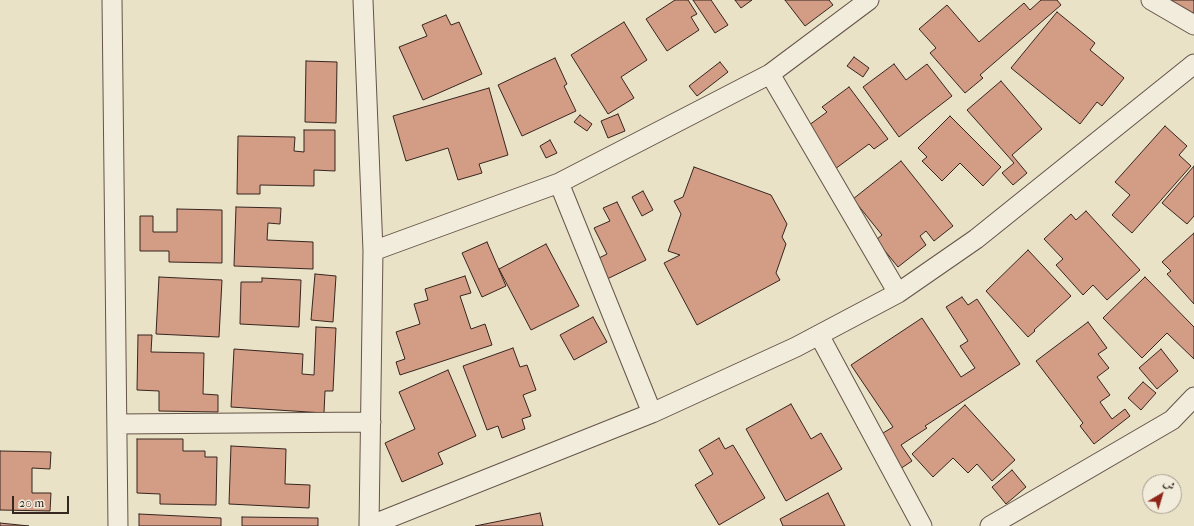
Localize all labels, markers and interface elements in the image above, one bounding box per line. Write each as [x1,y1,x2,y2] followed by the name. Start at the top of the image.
[1142,474,1182,514] north arrow
[1161,476,1177,493] text: ش
[14,488,71,514] scale bar
[19,496,44,510] text: 20 m

